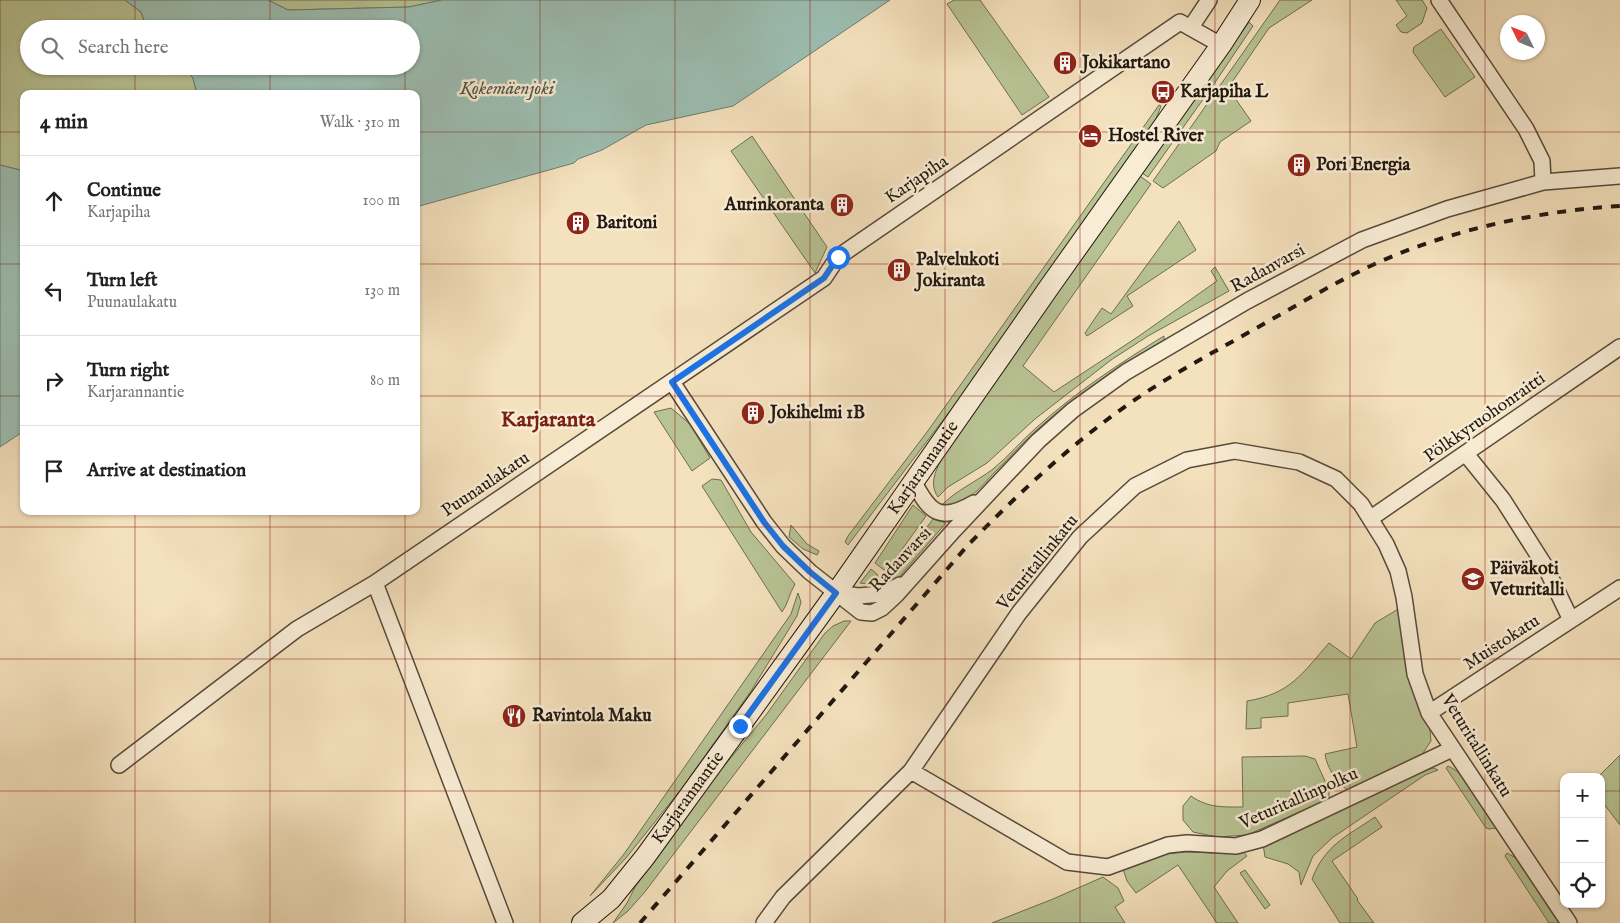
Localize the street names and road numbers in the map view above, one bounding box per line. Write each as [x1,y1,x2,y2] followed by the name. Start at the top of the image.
[881,150,953,209] street label: Karjapiha
[1227,239,1309,299] street label: Radanvarsi
[1420,367,1550,469] street label: Pölkkyruohonraitti
[882,416,964,519] street label: Karjarannantie
[438,447,534,523] street label: Puunaulakatu
[992,510,1084,617] street label: Veturitallinkatu
[865,522,937,598] street label: Radanvarsi
[1460,610,1544,676] street label: Muistokatu
[1435,689,1517,802] street label: Veturitallinkatu
[647,747,730,849] street label: Karjarannantie
[1235,763,1362,836] street label: Veturitallinpolku

